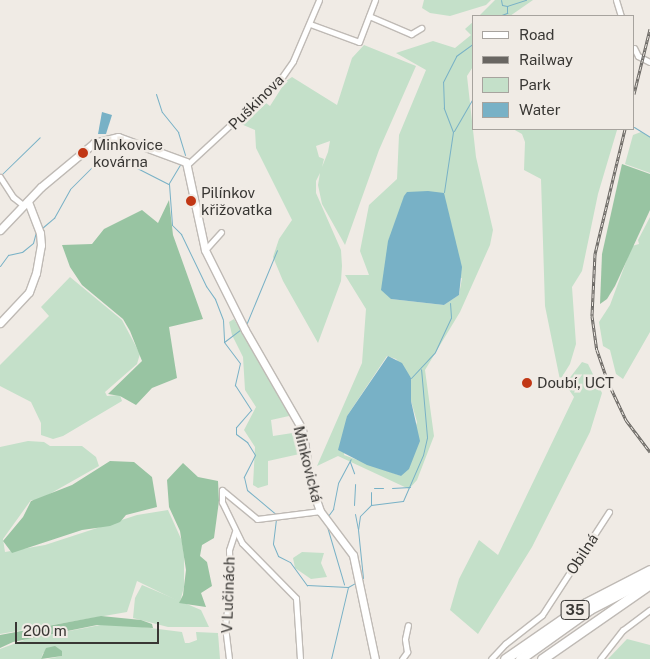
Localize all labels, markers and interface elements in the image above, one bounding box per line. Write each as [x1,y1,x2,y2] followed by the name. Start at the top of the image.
[472,15,635,130] legend
[519,26,555,43] text: Road
[519,51,573,68] text: Railway
[225,71,287,133] street label: Puškinova
[519,76,551,93] text: Park
[519,101,561,118] text: Water
[93,135,163,170] place label: Minkovice kovárna
[77,147,89,159] marker: Minkovice kovárna
[201,183,272,218] place label: Pilínkov křižovatka
[185,195,197,207] marker: Pilínkov křižovatka
[537,374,614,392] place label: Doubí, UCT
[521,377,533,389] marker: Doubí, UCT
[290,424,326,504] street label: Minkovická
[562,530,602,578] street label: Obilná
[218,556,238,634] street label: V Lučinách
[560,598,590,622] road number: 35
[18,612,161,644] scale bar
[23,622,67,639] text: 200 m

